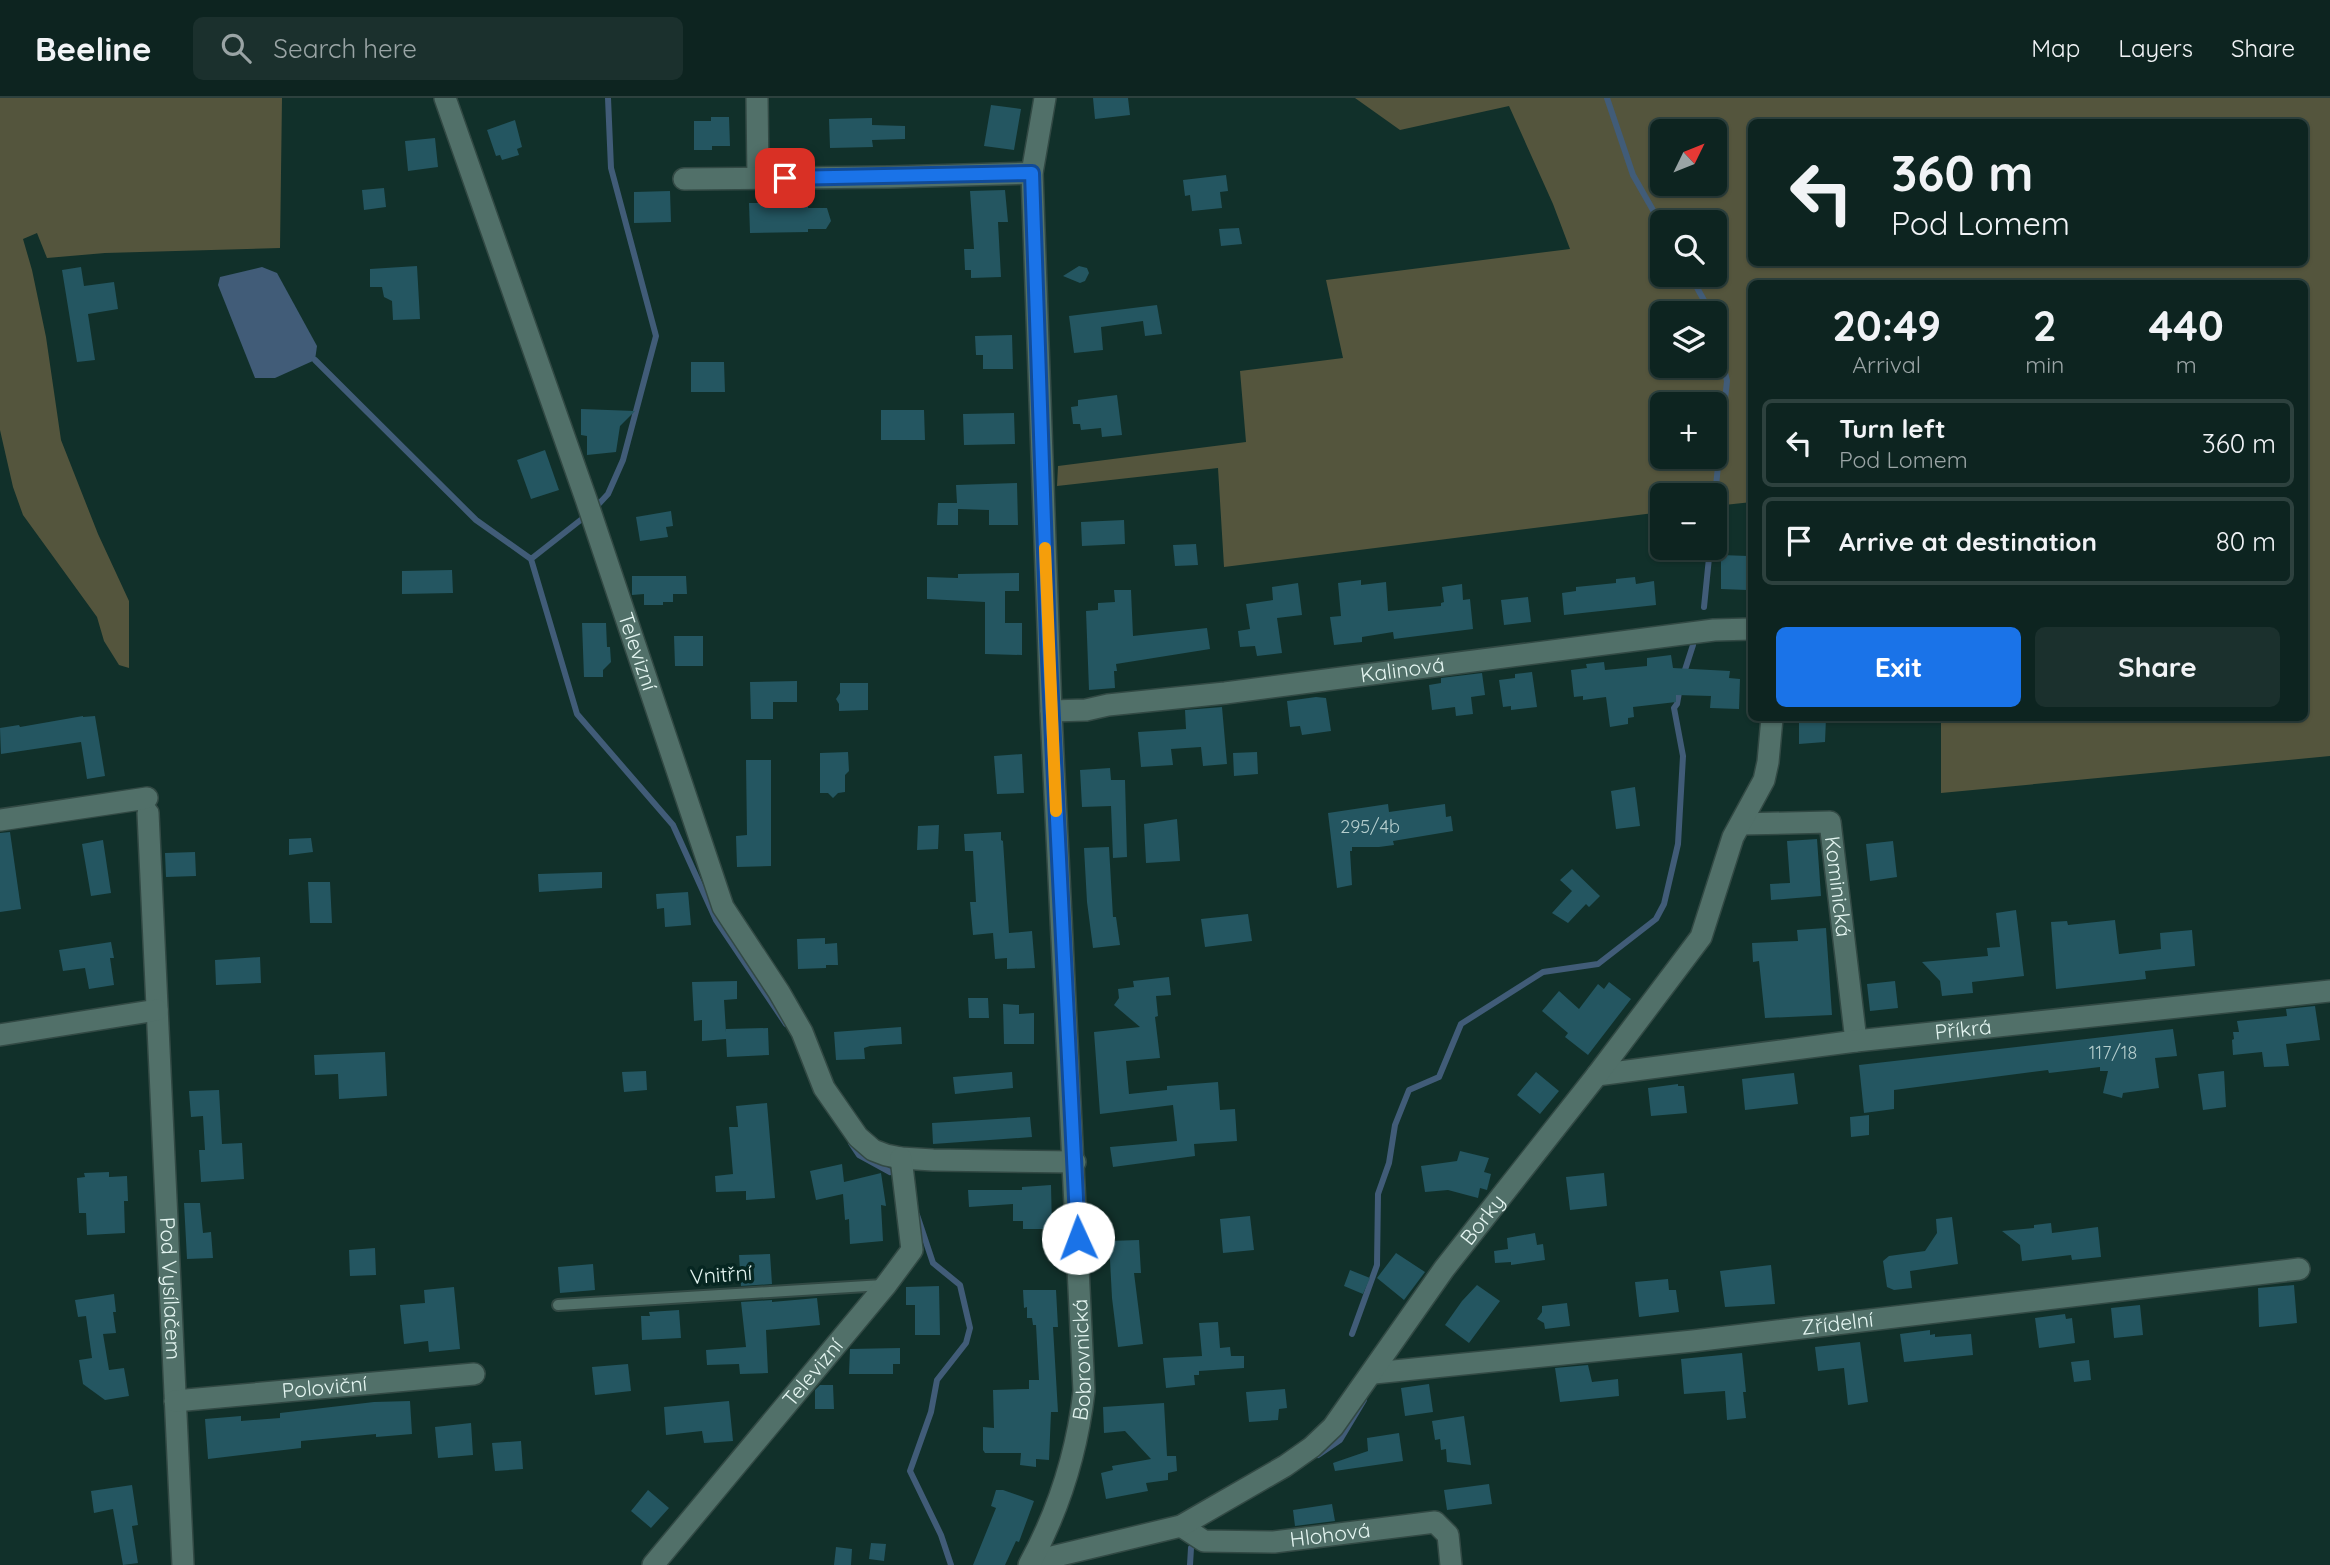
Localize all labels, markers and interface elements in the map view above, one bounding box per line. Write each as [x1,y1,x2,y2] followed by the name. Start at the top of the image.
[193,17,683,80] search box
[35,28,151,69] text: Beeline
[217,29,255,67] icon: search
[273,32,417,65] text: Search here
[2031,33,2080,63] text: Map
[2118,33,2193,63] text: Layers
[2231,33,2295,63] text: Share
[1650,119,1727,196] north arrow
[1650,119,1727,560] map controls
[1891,142,2033,203] text: 360 m
[1776,147,1867,238] icon: left
[755,148,815,208] pin
[766,159,804,197] icon: arrive
[1891,203,2070,243] text: Pod Lomem
[1650,210,1727,287] button: search
[1832,299,1941,352] text: 20:49
[2033,299,2057,352] text: 2
[2149,299,2224,352] text: 440
[1650,301,1727,378] button: layers
[1852,350,1921,379] text: Arrival
[2025,350,2064,379] text: min
[2176,350,2197,379] text: m
[1650,392,1727,469] button: +
[1839,412,1946,445] text: Turn left
[1780,424,1818,462] icon: left
[2202,427,2276,460] text: 360 m
[1839,445,1968,474] text: Pod Lomem
[1650,483,1727,560] button: −
[1780,522,1818,560] icon: arrive
[1839,525,2097,558] text: Arrive at destination
[2216,525,2276,558] text: 80 m
[613,609,664,694] street label: Televizní
[1776,627,2021,707] button: Exit
[2035,627,2280,707] button: Share
[1358,651,1446,687] street label: Kalinová
[1340,815,1400,838] house number: 295/4b
[1820,834,1858,938] street label: Kominická
[1933,1013,1993,1045] street label: Příkrá
[2089,1041,2137,1064] house number: 117/18
[1454,1189,1510,1250] street label: Borky
[1041,1201,1115,1275] position arrow
[155,1216,187,1360] street label: Pod Vysílačem
[689,1259,753,1289] street label: Vnitřní
[1066,1298,1096,1422] street label: Bobrovnická
[1800,1306,1875,1340] street label: Zřídelní
[776,1332,848,1412] street label: Televizní
[281,1370,368,1403] street label: Poloviční
[1288,1516,1372,1552] street label: Hlohová

